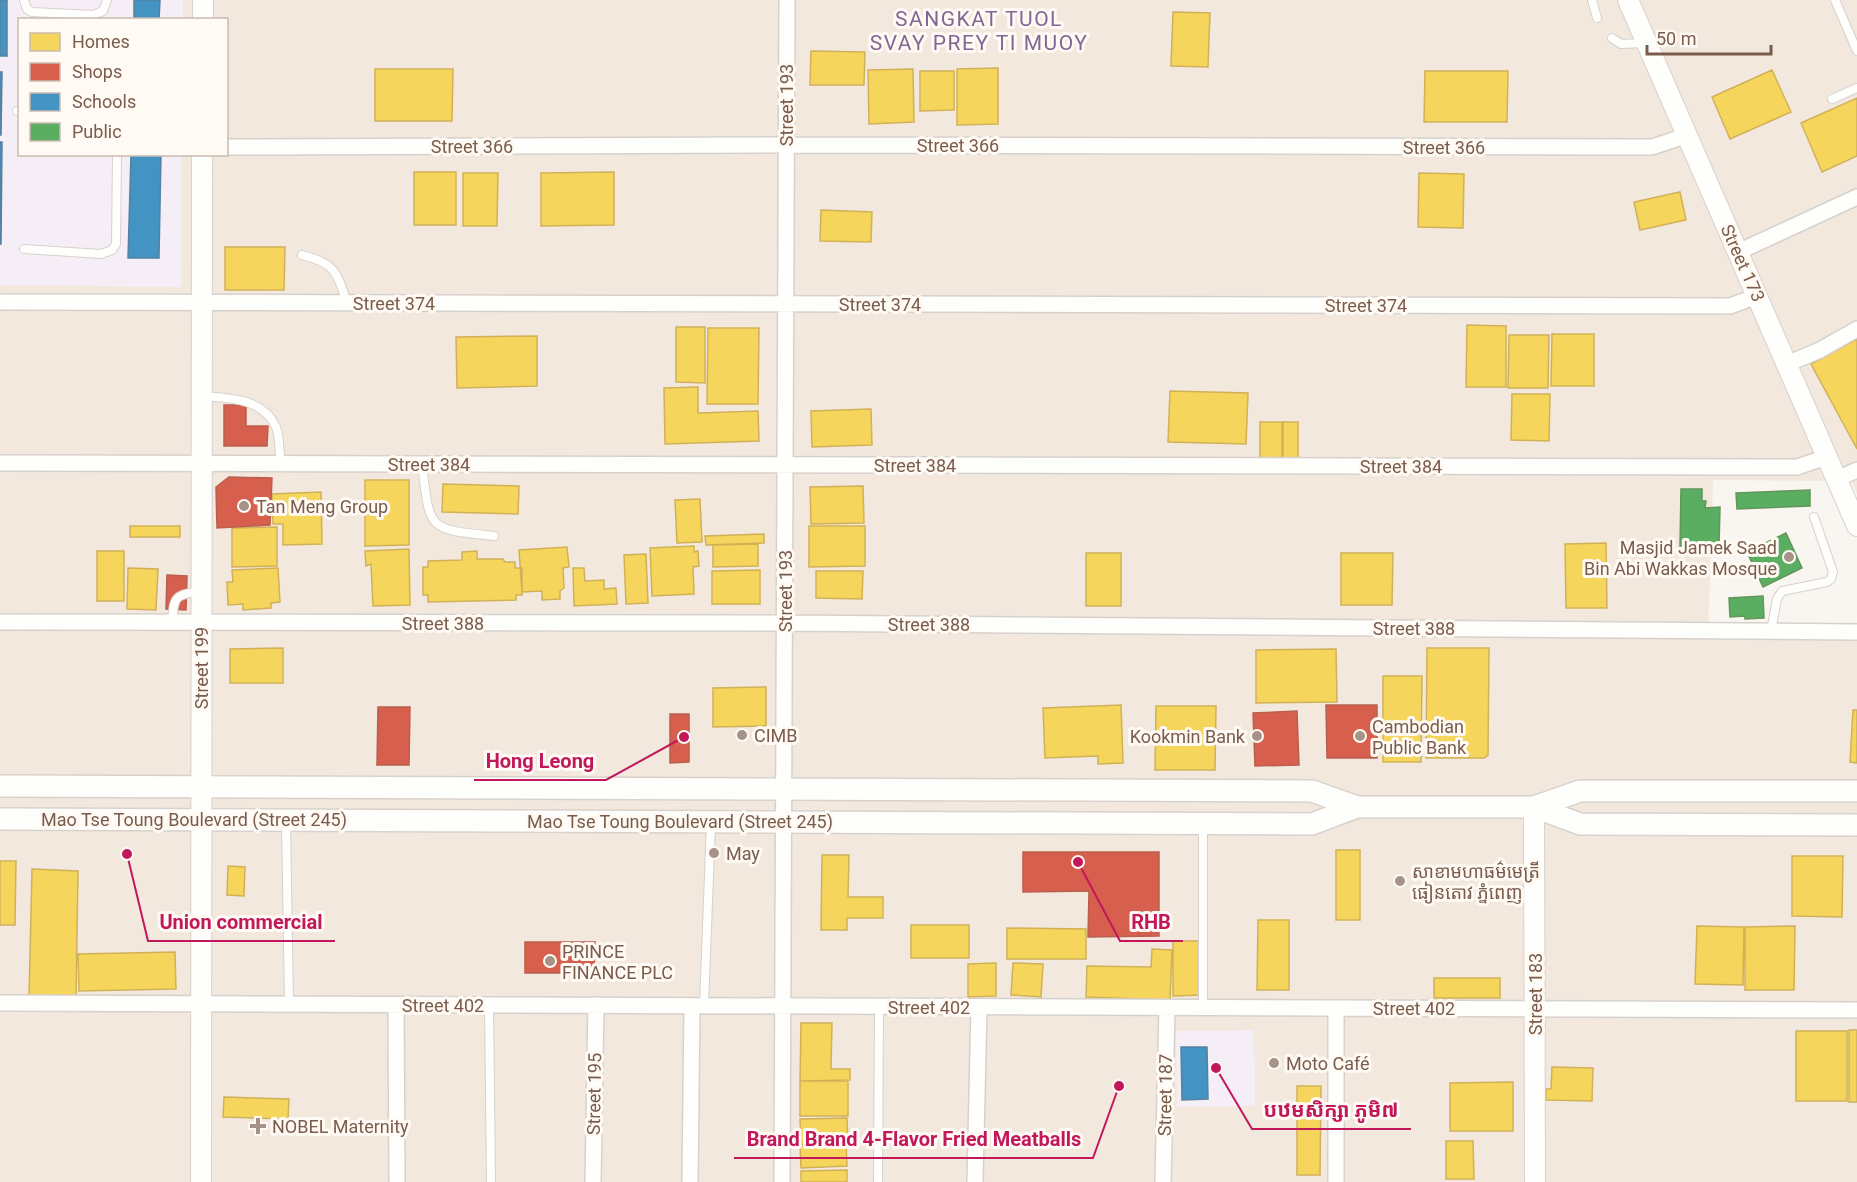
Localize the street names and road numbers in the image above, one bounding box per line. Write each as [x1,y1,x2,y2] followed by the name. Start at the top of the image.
[776,64,797,146] street label: Street 193
[917,135,999,156] street label: Street 366
[431,136,513,157] street label: Street 366
[1403,137,1485,158] street label: Street 366
[1717,221,1769,305] street label: Street 173
[353,293,435,314] street label: Street 374
[839,294,921,315] street label: Street 374
[1325,295,1407,316] street label: Street 374
[388,454,470,475] street label: Street 384
[874,455,956,476] street label: Street 384
[1360,456,1442,477] street label: Street 384
[775,550,796,632] street label: Street 193
[402,613,484,634] street label: Street 388
[888,614,970,635] street label: Street 388
[1373,618,1455,639] street label: Street 388
[191,627,212,709] street label: Street 199
[41,809,347,831] street label: Mao Tse Toung Boulevard (Street 245)
[527,811,833,833] street label: Mao Tse Toung Boulevard (Street 245)
[1525,953,1546,1035] street label: Street 183
[402,995,484,1016] street label: Street 402
[888,997,970,1018] street label: Street 402
[1373,998,1455,1019] street label: Street 402
[583,1053,605,1135] street label: Street 195
[1154,1054,1176,1136] street label: Street 187

